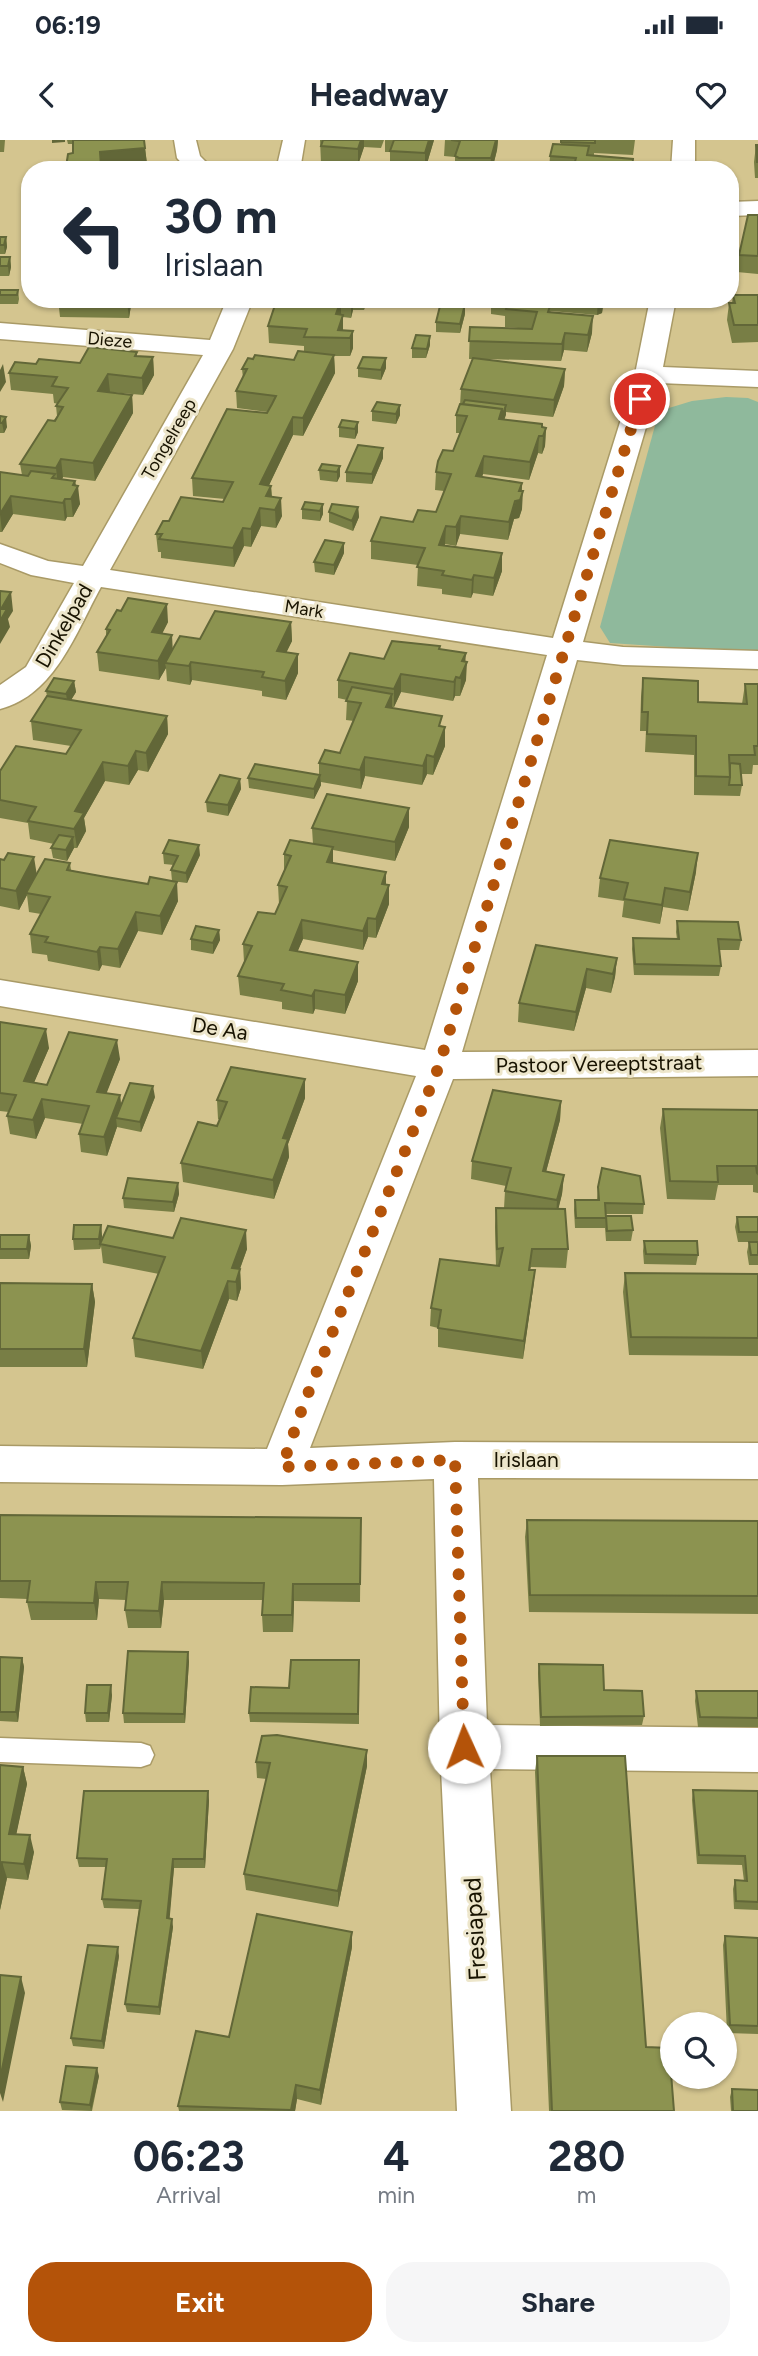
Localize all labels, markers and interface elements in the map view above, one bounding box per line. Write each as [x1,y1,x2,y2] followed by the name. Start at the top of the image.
[35,9,101,41] text: 06:19
[28,76,66,114] icon: back
[309,76,449,114] text: Headway
[692,76,730,114] icon: heart
[164,186,277,245] text: 30 m
[49,189,140,280] icon: left
[164,246,263,284] text: Irislaan
[87,327,134,353] street label: Dieze
[610,369,670,429] pin
[621,380,659,418] icon: arrive
[137,395,201,483] street label: Tongelreep
[30,579,98,672] street label: Dinkelpad
[283,595,325,623] street label: Mark
[191,1012,250,1045] street label: De Aa
[495,1049,703,1078] street label: Pastoor Vereeptstraat
[493,1447,559,1472] street label: Irislaan
[427,1710,501,1784] position arrow
[457,1877,492,1981] street label: Fresiapad
[660,2012,737,2089] map controls
[660,2012,737,2089] button: search
[133,2131,245,2182] text: 06:23
[383,2131,410,2182] text: 4
[548,2131,625,2182] text: 280
[156,2181,221,2209] text: Arrival
[377,2181,415,2209] text: min
[577,2181,596,2209] text: m
[28,2262,372,2342] button: Exit
[386,2262,730,2342] button: Share

